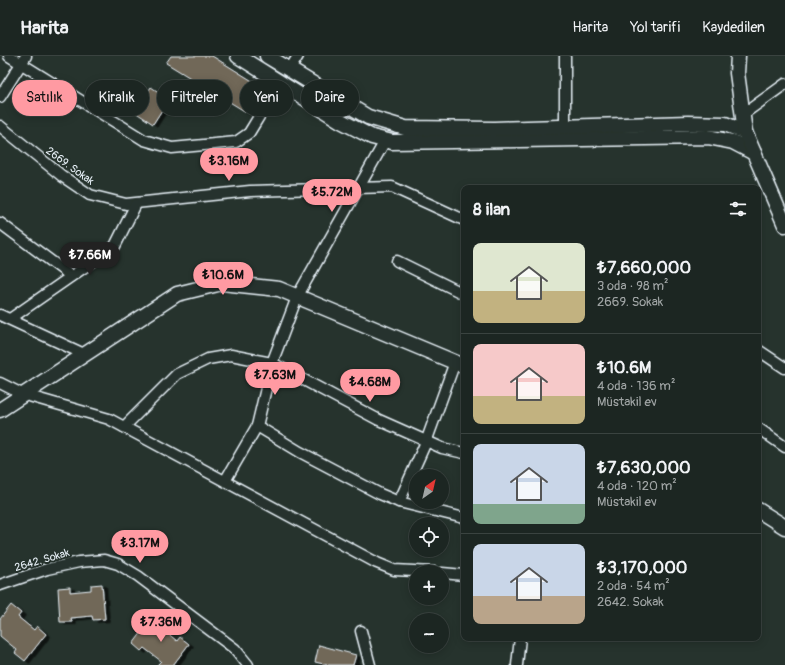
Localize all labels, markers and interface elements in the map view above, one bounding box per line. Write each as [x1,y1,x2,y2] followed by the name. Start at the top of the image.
[20,16,69,40] text: Harita
[572,19,608,36] text: Harita
[630,19,680,36] text: Yol tarifi
[702,19,765,36] text: Kaydedilen
[12,80,77,116] chip: Satılık
[85,80,149,116] chip: Kiralık
[157,80,232,116] chip: Filtreler
[240,80,293,116] chip: Yeni
[301,80,359,116] chip: Daire
[44,144,97,188] street label: 2669. Sokak
[196,148,262,182] pin: ₺3.16M
[209,153,249,169] text: ₺3.16M
[299,179,365,213] pin: ₺5.72M
[311,184,353,200] text: ₺5.72M
[727,198,749,220] icon: filters
[473,199,510,220] text: 8 ilan
[57,242,123,276] pin: ₺7.66M
[69,247,111,263] text: ₺7.66M
[597,257,691,278] text: ₺7,660,000
[505,259,553,307] icon: home
[190,262,256,296] pin: ₺10.6M
[202,267,244,283] text: ₺10.6M
[597,278,668,294] text: 3 oda · 98 m²
[597,294,663,310] text: 2669. Sokak
[597,357,651,378] text: ₺10.6M
[505,360,553,408] icon: home
[242,362,308,396] pin: ₺7.63M
[254,367,296,383] text: ₺7.63M
[337,369,403,403] pin: ₺4.68M
[349,374,391,390] text: ₺4.68M
[597,378,675,394] text: 4 oda · 136 m²
[597,394,657,410] text: Müstakil ev
[597,457,691,478] text: ₺7,630,000
[505,460,553,508] icon: home
[409,469,449,509] north arrow
[409,469,449,653] map controls
[597,478,677,494] text: 4 oda · 120 m²
[597,494,657,510] text: Müstakil ev
[409,517,449,557] button: locate
[107,530,173,564] pin: ₺3.17M
[120,535,160,551] text: ₺3.17M
[13,546,71,574] street label: 2642. Sokak
[597,557,687,578] text: ₺3,170,000
[505,560,553,608] icon: home
[409,565,449,605] button: +
[597,578,670,594] text: 2 oda · 54 m²
[597,594,664,610] text: 2642. Sokak
[128,609,194,643] pin: ₺7.36M
[409,613,449,653] button: −
[140,614,182,630] text: ₺7.36M

